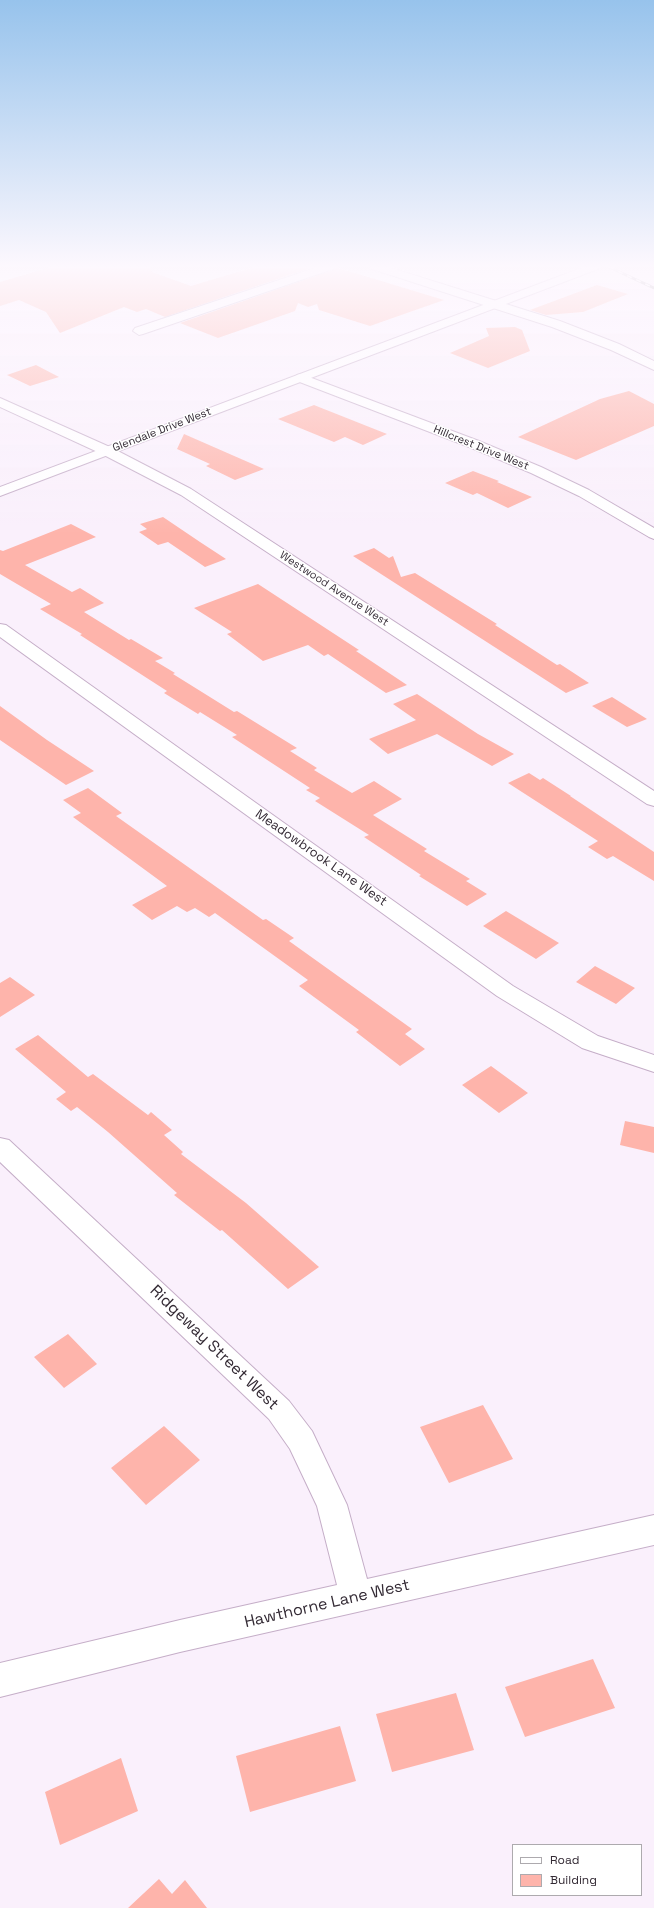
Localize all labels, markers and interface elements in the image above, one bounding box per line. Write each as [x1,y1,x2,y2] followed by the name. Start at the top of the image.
[111,405,213,455] street label: Glendale Drive West
[431,423,531,473] street label: Hillcrest Drive West
[277,549,391,629] street label: Westwood Avenue West
[252,806,390,910] street label: Meadowbrook Lane West
[146,1282,282,1414] street label: Ridgeway Street West
[242,1576,412,1632] street label: Hawthorne Lane West
[512,1844,642,1896] legend
[550,1852,579,1868] text: Road
[550,1872,597,1888] text: Building

